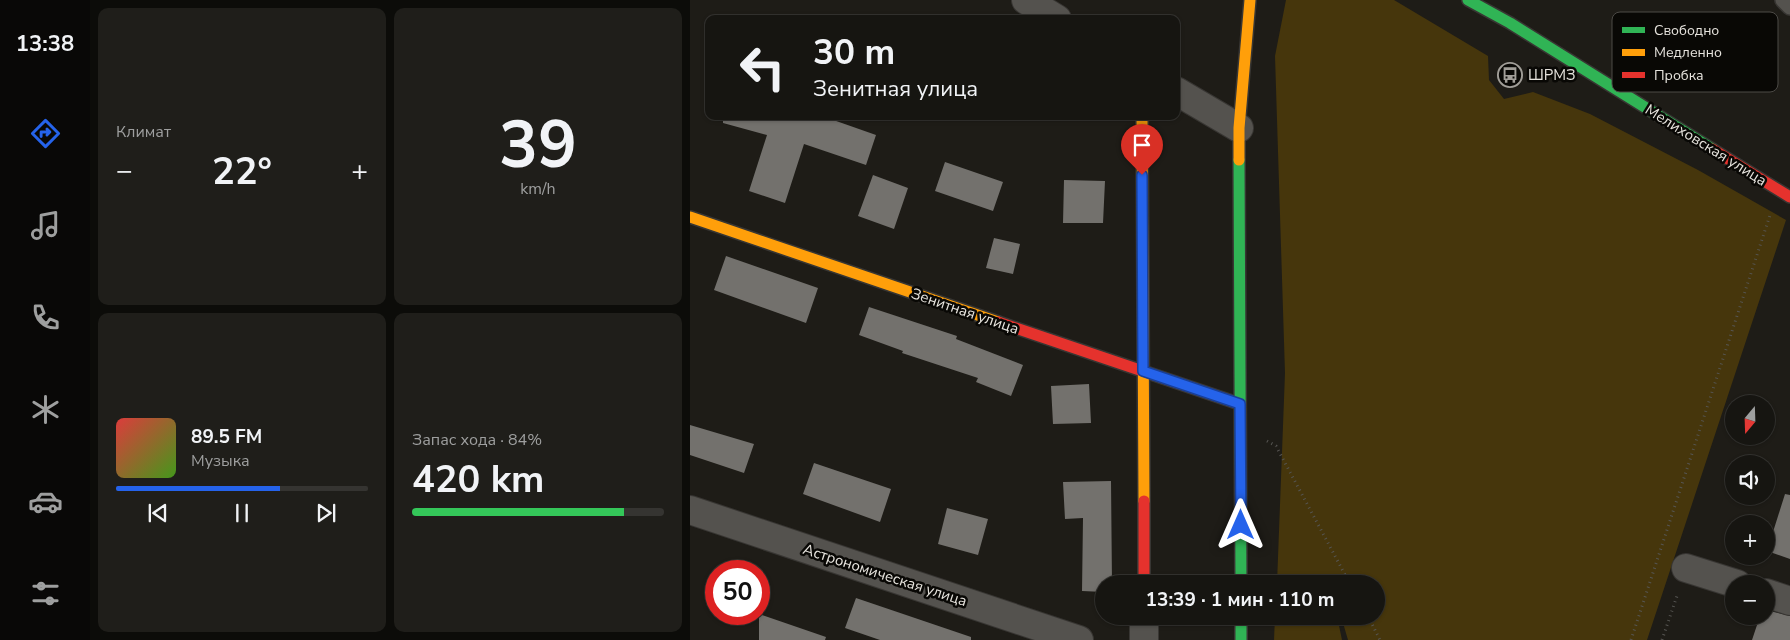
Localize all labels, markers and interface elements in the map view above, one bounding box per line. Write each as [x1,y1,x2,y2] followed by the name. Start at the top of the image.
[1612,12,1778,92] legend
[1654,21,1719,40] text: Свободно
[16,29,74,59] text: 13:38
[813,29,895,76] text: 30 m
[730,35,795,100] icon: left
[1654,43,1722,62] text: Медленно
[1497,62,1523,88] bus stop icon: ШРМЗ
[1528,65,1576,85] place label: ШРМЗ
[1654,66,1704,85] text: Пробка
[813,74,978,104] text: Зенитная улица
[1641,99,1771,191] street label: Мелиховская улица
[499,101,577,190] text: 39
[28,116,63,151] icon: directions
[116,121,171,143] text: Климат
[1121,124,1163,175] pin
[1128,131,1156,159] icon: arrive
[212,146,272,197] text: 22°
[116,152,133,190] text: −
[351,152,368,190] text: +
[520,178,556,200] text: km/h
[28,208,63,243] icon: music
[908,283,1022,339] street label: Зенитная улица
[28,300,63,335] icon: phone
[28,392,63,427] icon: climate
[1725,395,1775,445] north arrow
[1725,395,1775,625] map controls
[191,424,262,450] text: 89.5 FM
[412,429,542,451] text: Запас хода · 84%
[191,450,250,472] text: Музыка
[412,454,544,505] text: 420 km
[1725,455,1775,505] button: sound
[28,484,63,519] icon: car
[1214,498,1266,550] position arrow
[144,499,172,527] icon: previous
[228,499,256,527] icon: pause
[312,499,340,527] icon: next
[1725,515,1775,565] button: +
[800,539,970,611] street label: Астрономическая улица
[705,560,770,625] speed limit sign: 50
[1725,575,1775,625] button: −
[28,576,63,611] icon: filters
[1146,587,1334,613] text: 13:39 · 1 мин · 110 m

